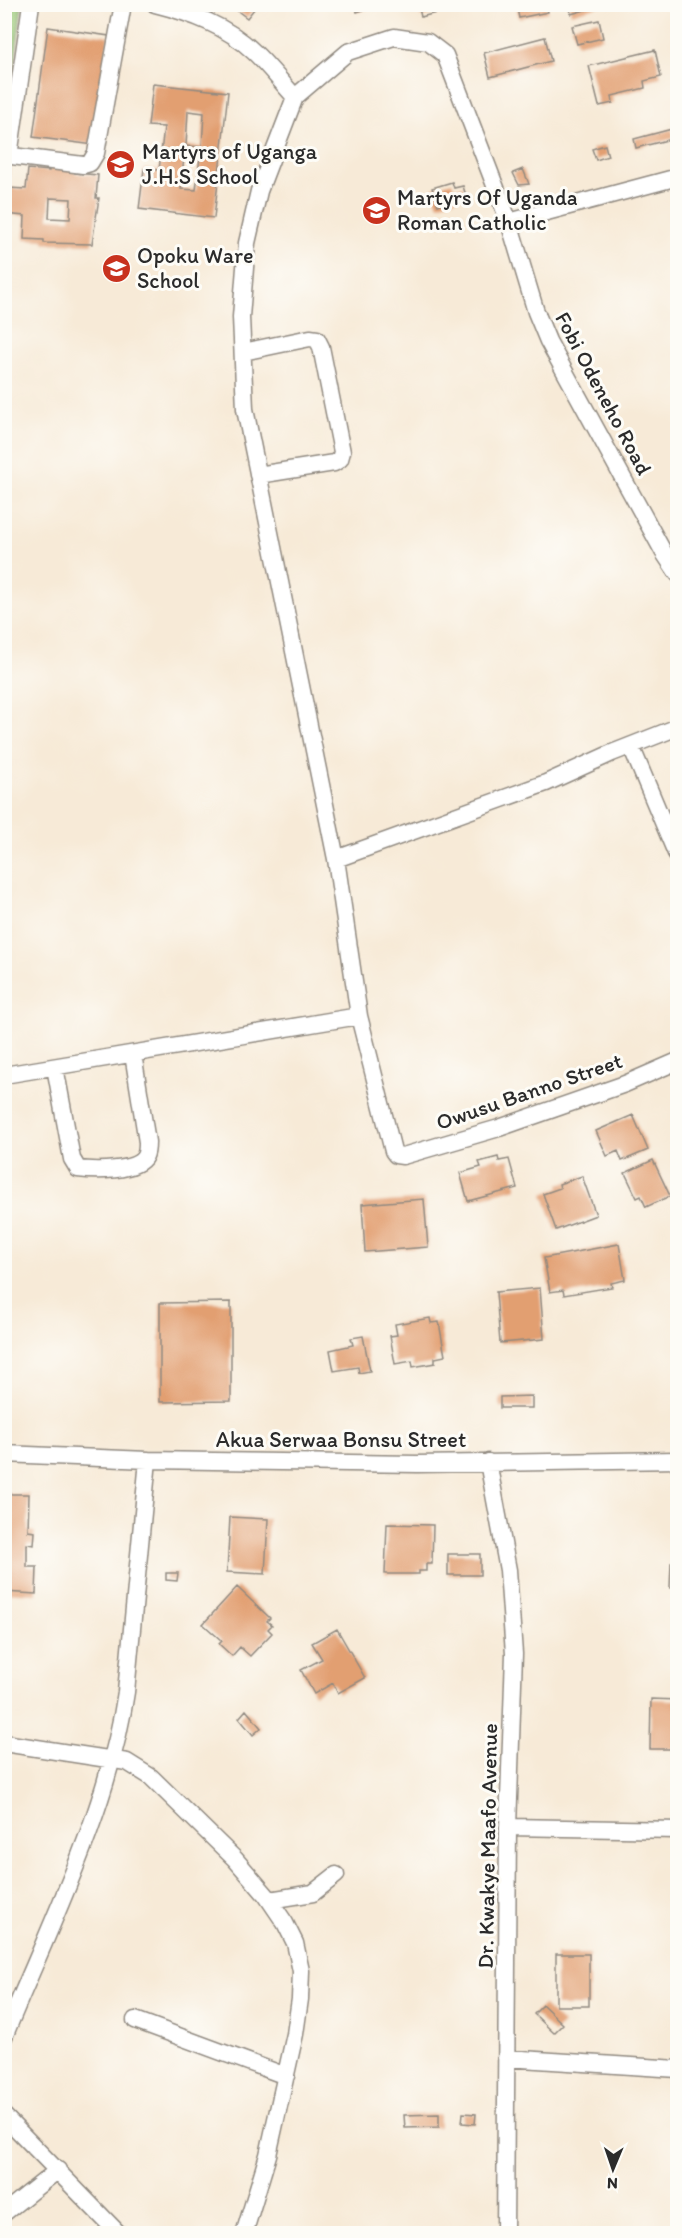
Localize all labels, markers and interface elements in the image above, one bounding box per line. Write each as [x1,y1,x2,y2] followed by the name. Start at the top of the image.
[142,138,318,190] place label: Martyrs of Uganga J.H.S School
[105,148,137,180] school or university icon: Martyrs of Uganga J.H.S School
[397,184,578,236] place label: Martyrs Of Uganda Roman Catholic
[360,194,392,226] school or university icon: Martyrs Of Uganda Roman Catholic
[137,242,254,294] place label: Opoku Ware School
[100,252,132,284] school or university icon: Opoku Ware School
[549,307,658,480] street label: Fobi Odeneho Road
[433,1047,626,1136] street label: Owusu Banno Street
[216,1426,466,1453] street label: Akua Serwaa Bonsu Street
[472,1723,503,1969] street label: Dr. Kwakye Maafo Avenue
[583,2139,643,2199] north arrow
[607,2174,618,2193] text: N

